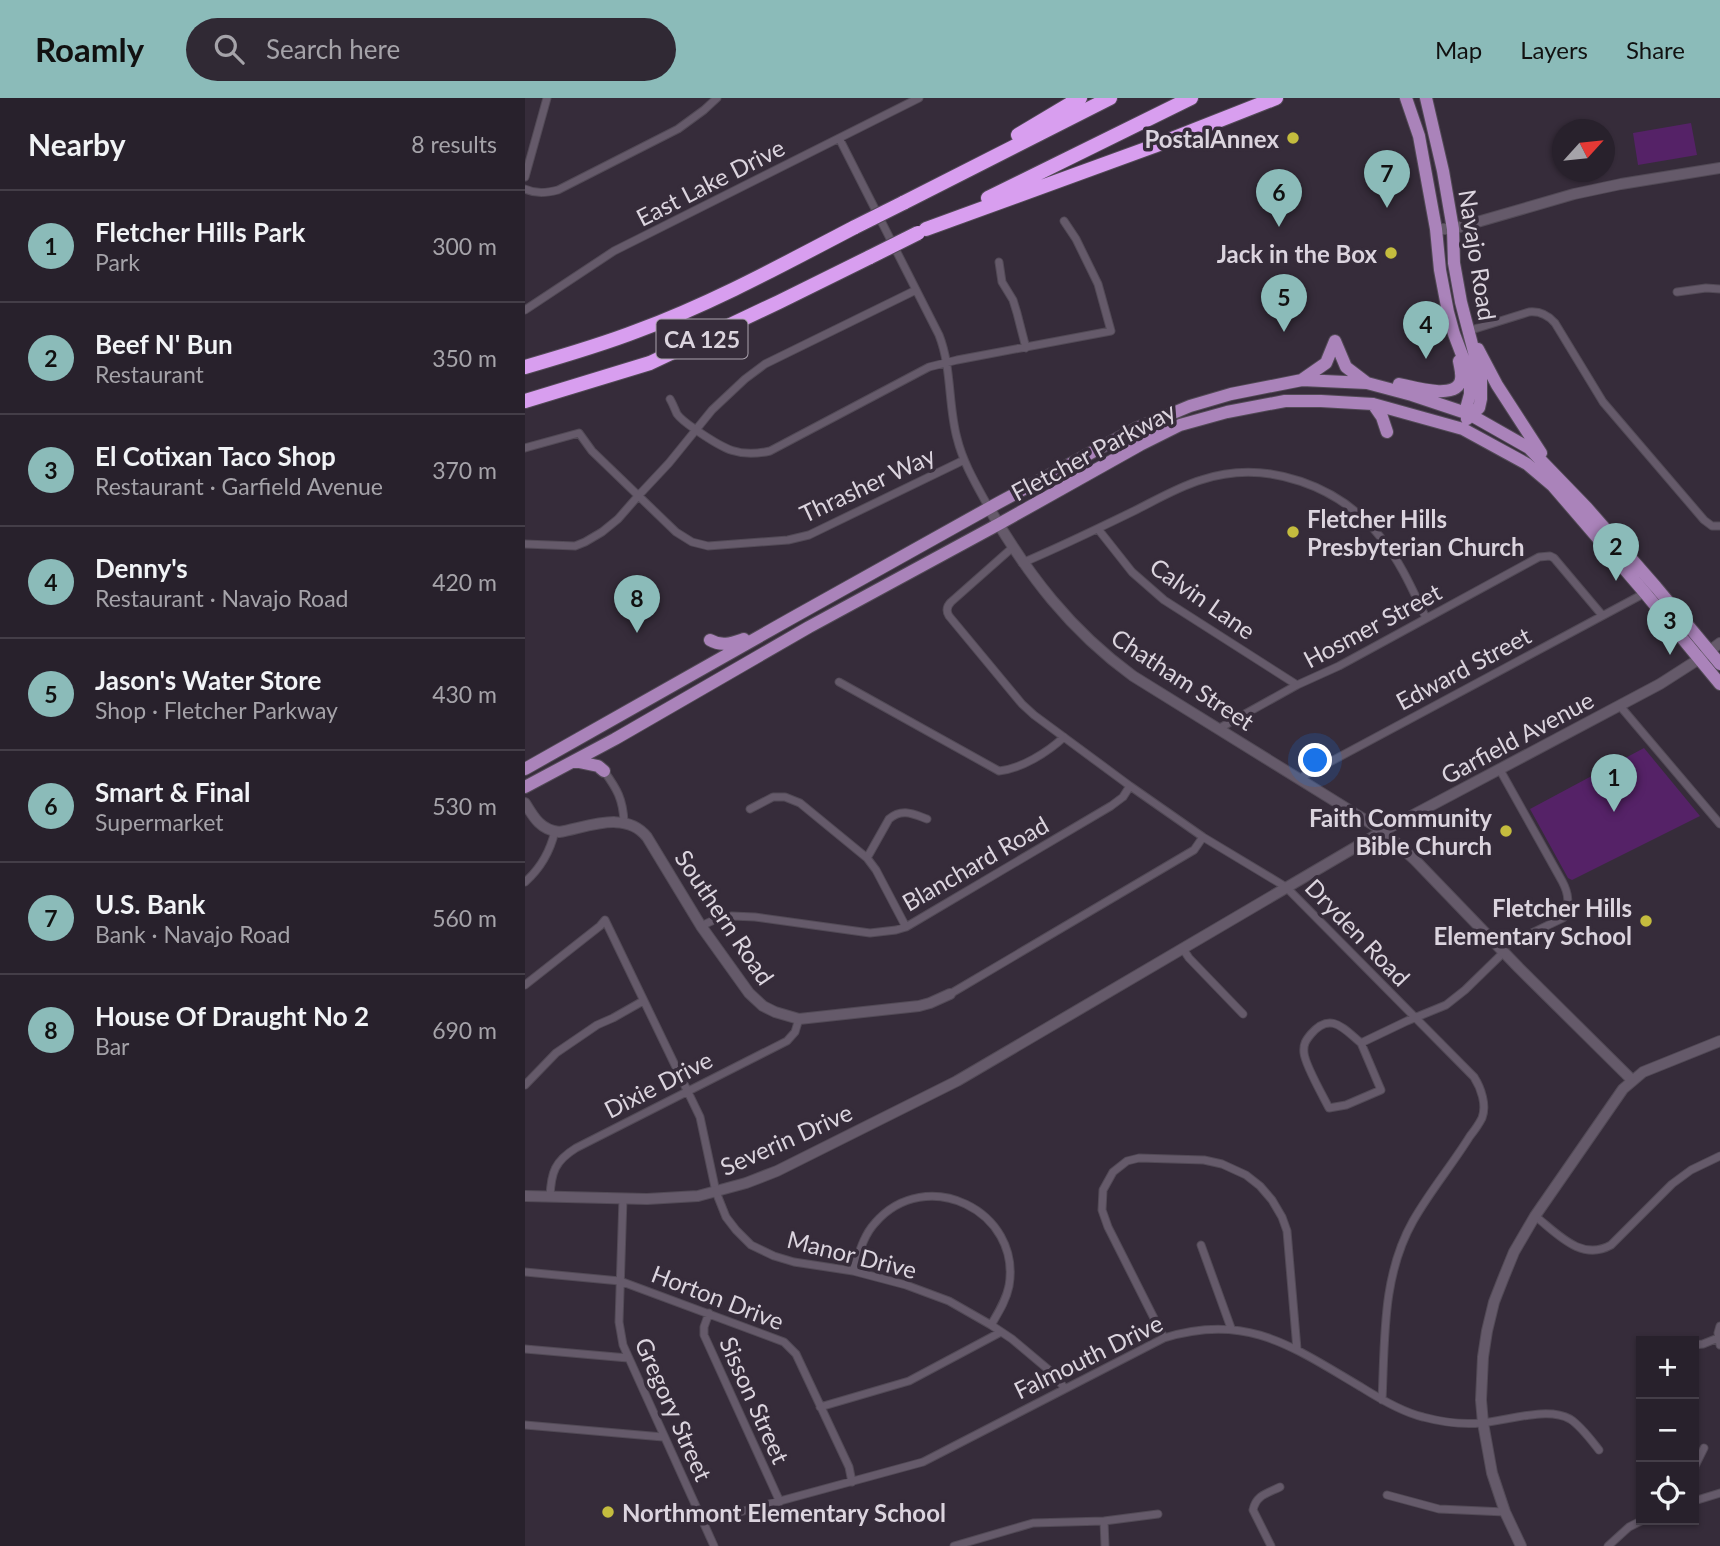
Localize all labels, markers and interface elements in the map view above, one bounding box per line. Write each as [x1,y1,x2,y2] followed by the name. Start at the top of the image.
[186,18,676,81] search box
[35,29,144,69] text: Roamly
[210,30,248,68] icon: search
[266,33,400,65] text: Search here
[1435,35,1482,64] text: Map
[1520,35,1588,64] text: Layers
[1626,35,1685,64] text: Share
[1552,119,1615,182] north arrow
[1144,124,1279,153] place label: PostalAnnex
[28,126,126,162] text: Nearby
[411,130,497,158] text: 8 results
[1285,130,1301,146] marker: PostalAnnex
[631,132,789,232] street label: East Lake Drive
[1364,150,1410,208] pin: 7
[1256,169,1302,227] pin: 6
[1453,187,1503,323] street label: Navajo Road
[95,216,305,248] text: Fletcher Hills Park
[44,232,58,260] text: 1
[432,232,497,260] text: 300 m
[1217,239,1377,268] place label: Jack in the Box
[1383,245,1399,261] marker: Jack in the Box
[95,248,140,276] text: Park
[1261,274,1307,332] pin: 5
[1403,301,1449,359] pin: 4
[657,320,747,358] road number: CA 125
[95,328,233,360] text: Beef N' Bun
[44,344,58,372] text: 2
[432,344,497,372] text: 350 m
[95,360,204,388] text: Restaurant
[1006,395,1181,506] street label: Fletcher Parkway
[95,440,336,472] text: El Cotixan Taco Shop
[795,440,940,528] street label: Thrasher Way
[44,456,58,484] text: 3
[432,456,497,484] text: 370 m
[95,472,383,500] text: Restaurant · Garfield Avenue
[1307,504,1524,561] place label: Fletcher Hills Presbyterian Church
[1593,523,1639,581] pin: 2
[1285,524,1301,540] marker: Fletcher Hills Presbyterian Church
[1145,551,1261,645] street label: Calvin Lane
[95,552,188,584] text: Denny's
[44,568,58,596] text: 4
[432,568,497,596] text: 420 m
[614,575,660,633] pin: 8
[1298,576,1446,673] street label: Hosmer Street
[95,584,348,612] text: Restaurant · Navajo Road
[1647,597,1693,655] pin: 3
[1391,620,1536,716] street label: Edward Street
[1106,622,1260,736] street label: Chatham Street
[95,664,321,696] text: Jason's Water Store
[44,680,58,708] text: 5
[432,680,497,708] text: 430 m
[1436,685,1598,789] street label: Garfield Avenue
[95,696,338,724] text: Shop · Fletcher Parkway
[1298,743,1332,777] your location
[1591,754,1637,812] pin: 1
[95,776,250,808] text: Smart & Final
[44,792,58,820] text: 6
[432,792,497,820] text: 530 m
[1309,803,1492,860] place label: Faith Community Bible Church
[95,808,224,836] text: Supermarket
[897,809,1053,917] street label: Blanchard Road
[1498,823,1514,839] marker: Faith Community Bible Church
[669,844,781,990] street label: Southern Road
[1300,872,1416,992] street label: Dryden Road
[95,888,205,920] text: U.S. Bank
[1433,893,1632,950] place label: Fletcher Hills Elementary School
[44,904,58,932] text: 7
[432,904,497,932] text: 560 m
[1638,913,1654,929] marker: Fletcher Hills Elementary School
[95,920,290,948] text: Bank · Navajo Road
[95,1000,369,1032] text: House Of Draught No 2
[44,1016,58,1044] text: 8
[432,1016,497,1044] text: 690 m
[95,1032,130,1060] text: Bar
[599,1044,717,1124] street label: Dixie Drive
[716,1097,856,1181] street label: Severin Drive
[784,1224,920,1284] street label: Manor Drive
[648,1259,788,1335] street label: Horton Drive
[1009,1308,1167,1404] street label: Falmouth Drive
[714,1332,796,1468] street label: Sisson Street
[629,1333,719,1486] street label: Gregory Street
[1636,1336,1699,1525] map controls
[1636,1336,1699,1399] button: +
[1636,1399,1699,1462] button: −
[1636,1462,1699,1525] button: locate
[622,1498,946,1527] place label: Northmont Elementary School
[600,1504,616,1520] marker: Northmont Elementary School

